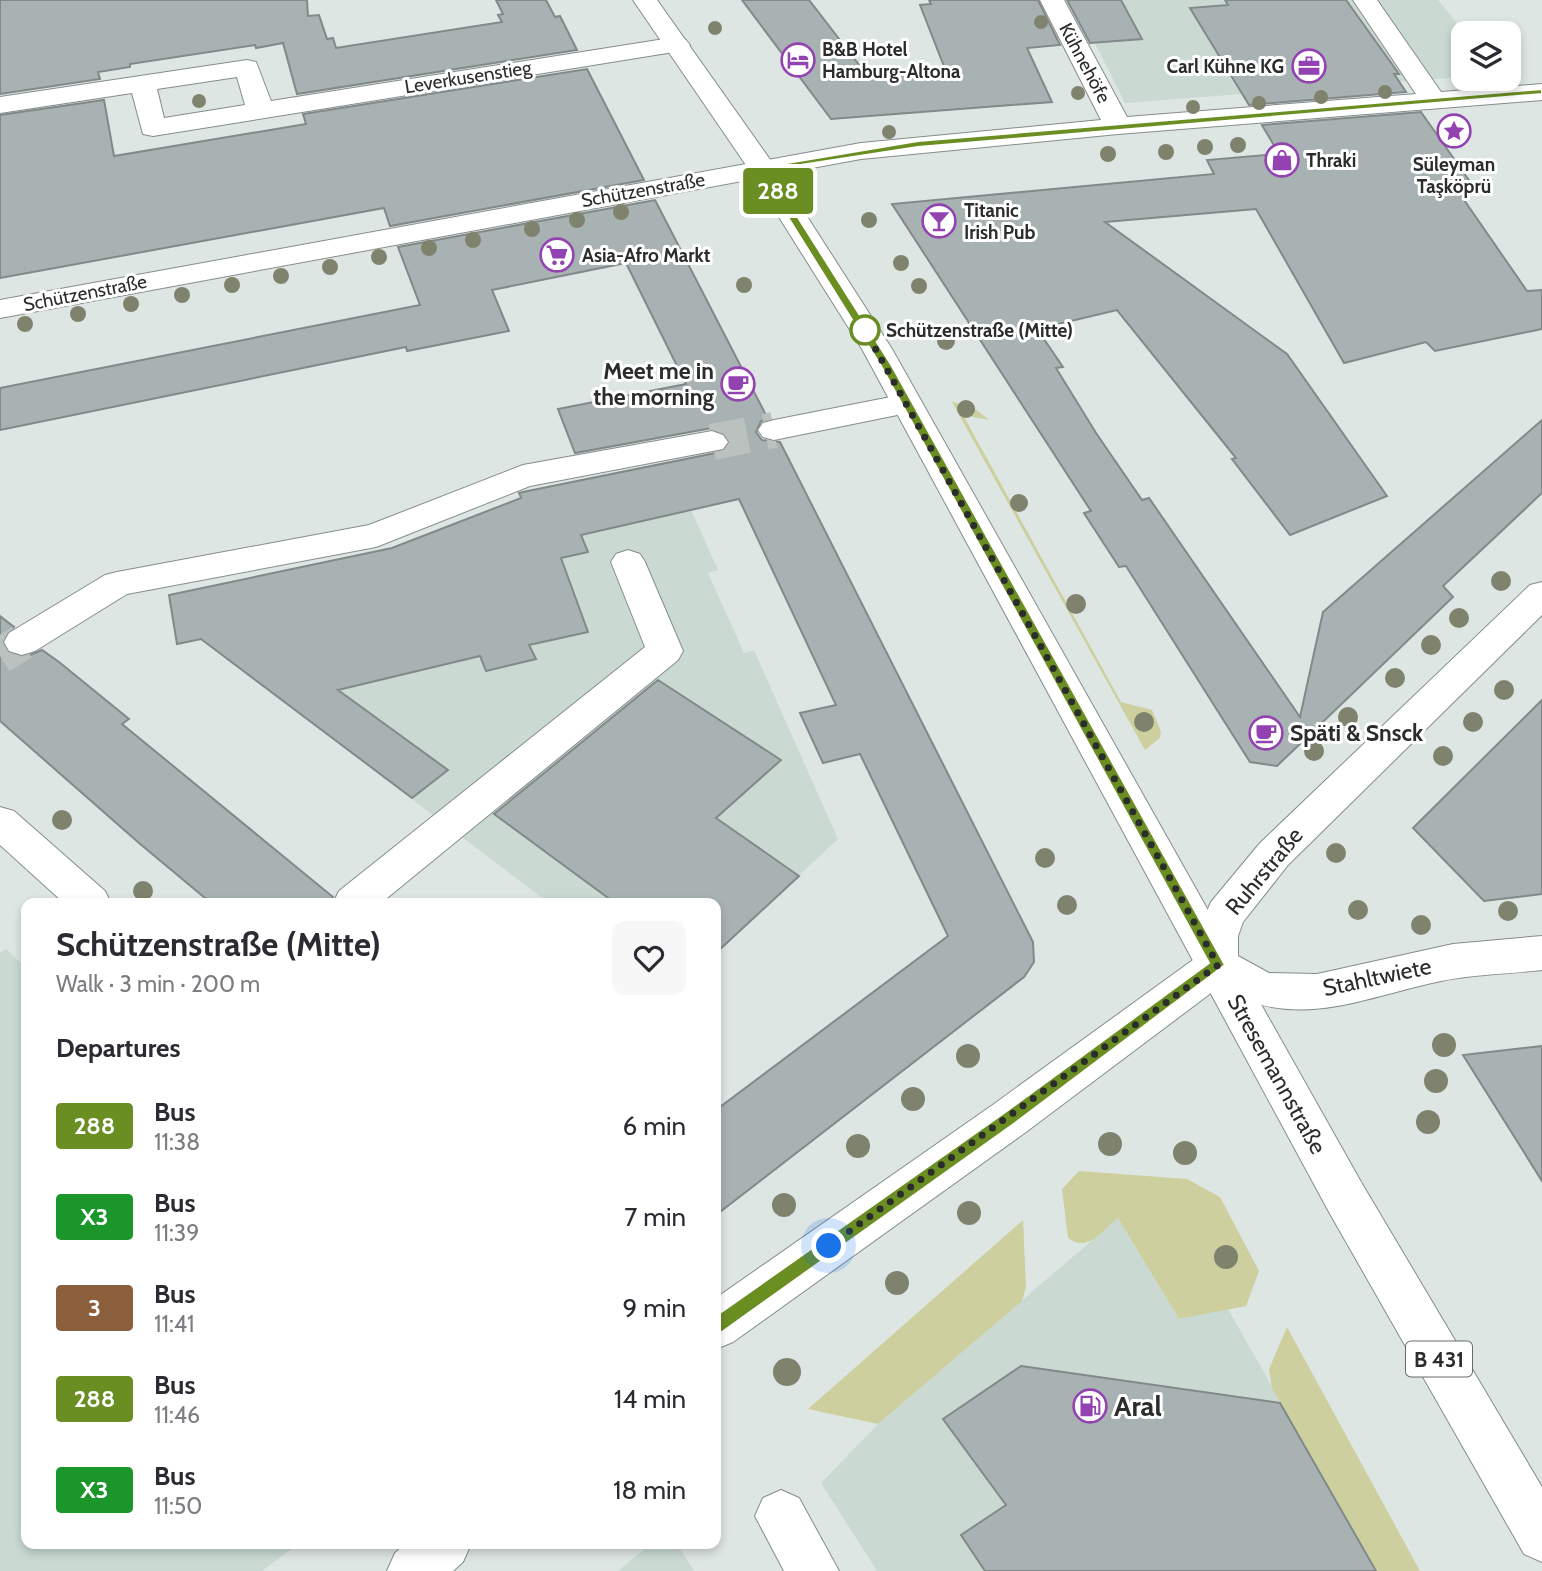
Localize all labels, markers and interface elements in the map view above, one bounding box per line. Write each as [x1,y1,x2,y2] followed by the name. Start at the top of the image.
[1054,19,1116,107] street label: Kühnehöfe
[1451,21,1521,91] map controls
[1451,21,1521,91] button: layers
[822,38,961,83] place label: B&B Hotel Hamburg-Altona
[779,41,817,79] hotel icon: B&B Hotel Hamburg-Altona
[1290,47,1328,85] office icon: Carl Kühne KG
[1167,55,1284,78] place label: Carl Kühne KG
[403,56,534,98] street label: Leverkusenstieg
[1435,112,1473,150] place icon: Süleyman Taşköprü
[1263,141,1301,179] shop icon: Thraki
[1306,149,1356,172] place label: Thraki
[1413,153,1495,198] place label: Süleyman Taşköprü
[579,168,707,212] street label: Schützenstraße
[738,168,818,214] line badge: 288
[757,176,799,205] text: 288
[964,199,1036,244] place label: Titanic Irish Pub
[920,202,958,240] bar icon: Titanic Irish Pub
[538,236,576,274] supermarket icon: Asia-Afro Markt
[582,244,711,267] place label: Asia-Afro Markt
[21,270,149,316] street label: Schützenstraße
[850,315,880,345] marker: Schützenstraße (Mitte)
[886,319,1073,342] place label: Schützenstraße (Mitte)
[593,357,714,411] place label: Meet me in the morning
[719,365,757,403] cafe icon: Meet me in the morning
[1247,714,1285,752] cafe icon: Späti & Snsck
[1290,719,1424,747] place label: Späti & Snsck
[1219,821,1309,920] street label: Ruhrstraße
[612,921,686,995] button: heart
[56,924,381,964] text: Schützenstraße (Mitte)
[1320,952,1434,1002] street label: Stahltwiete
[56,970,260,998] text: Walk · 3 min · 200 m
[1222,989,1333,1159] street label: Stresemannstraße
[56,1032,180,1064] text: Departures
[154,1096,195,1128] text: Bus
[623,1110,686,1142] text: 6 min
[74,1111,115,1140] text: 288
[154,1128,200,1156] text: 11:38
[154,1187,195,1219] text: Bus
[624,1201,686,1233] text: 7 min
[81,1202,108,1231] text: X3
[154,1219,199,1247] text: 11:39
[811,1228,846,1263] your location
[154,1278,195,1310] text: Bus
[623,1292,686,1324] text: 9 min
[88,1293,101,1322] text: 3
[154,1310,195,1338] text: 11:41
[1406,1342,1472,1376] road number: B 431
[154,1369,195,1401] text: Bus
[614,1383,686,1415] text: 14 min
[74,1384,115,1413] text: 288
[1071,1387,1109,1425] fuel station icon: Aral
[1114,1389,1162,1423] place label: Aral
[154,1401,200,1429] text: 11:46
[154,1460,195,1492] text: Bus
[613,1474,686,1506] text: 18 min
[81,1475,108,1504] text: X3
[154,1492,202,1520] text: 11:50

